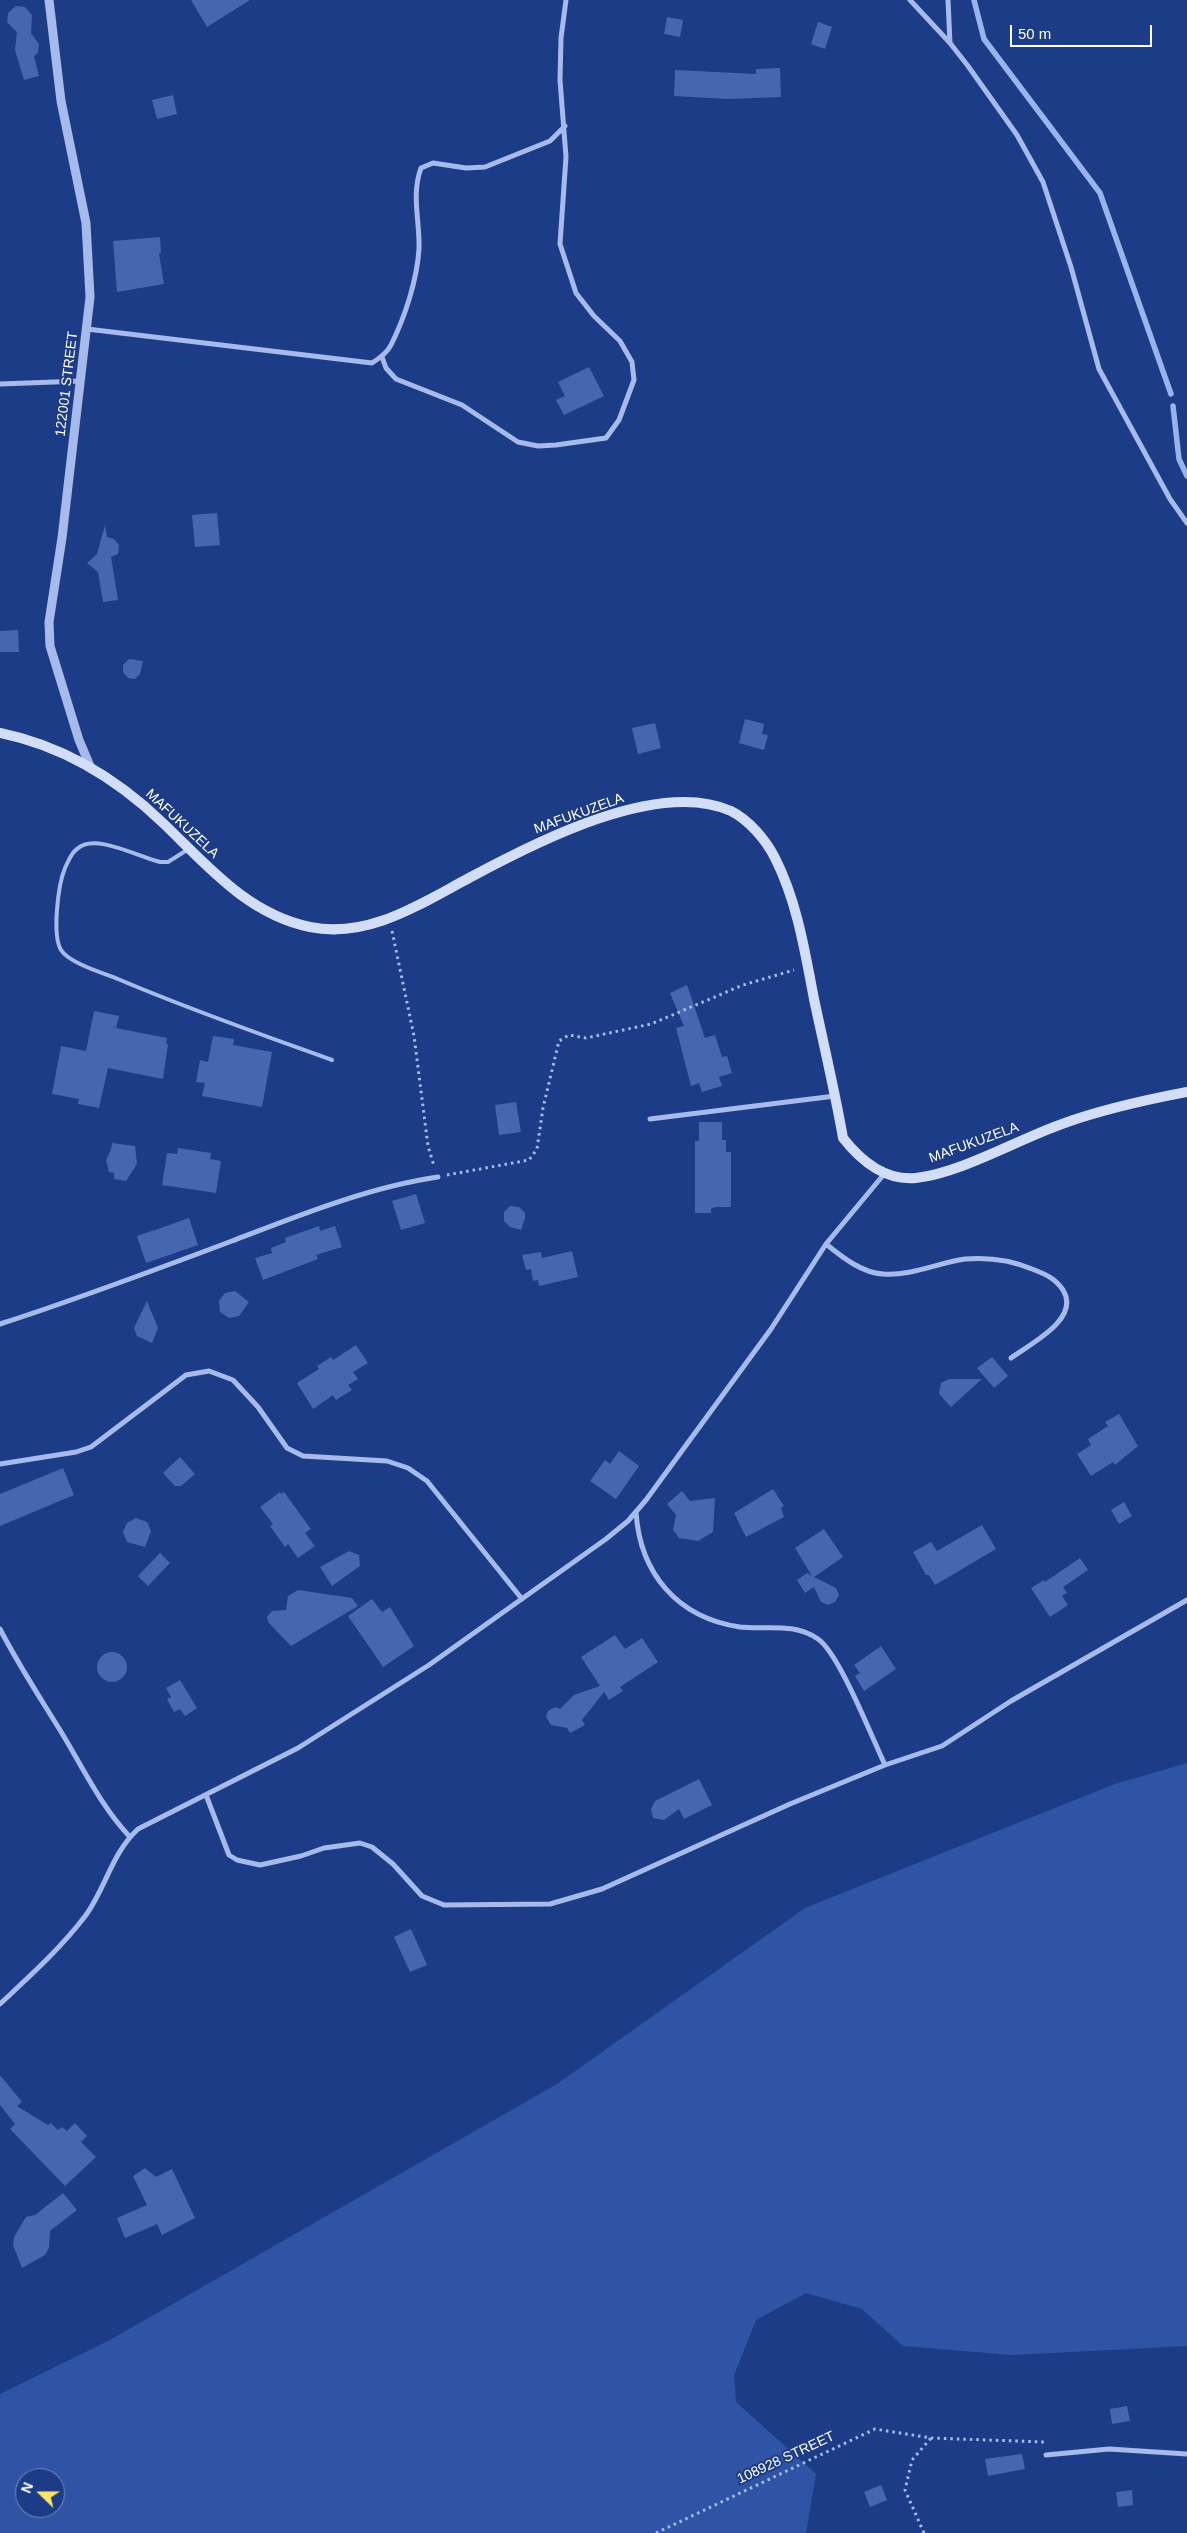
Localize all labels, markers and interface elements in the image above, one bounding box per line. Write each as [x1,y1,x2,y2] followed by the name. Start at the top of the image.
[1012,15,1154,47] scale bar
[1018,25,1051,42] text: 50 m
[52,330,82,438] street label: 122001 STREET
[142,786,222,862] street label: MAFUKUZELA
[532,790,626,838] street label: MAFUKUZELA
[927,1119,1021,1167] street label: MAFUKUZELA
[734,2428,838,2488] street label: 108928 STREET
[15,2468,65,2518] north arrow
[18,2480,36,2495] text: N

